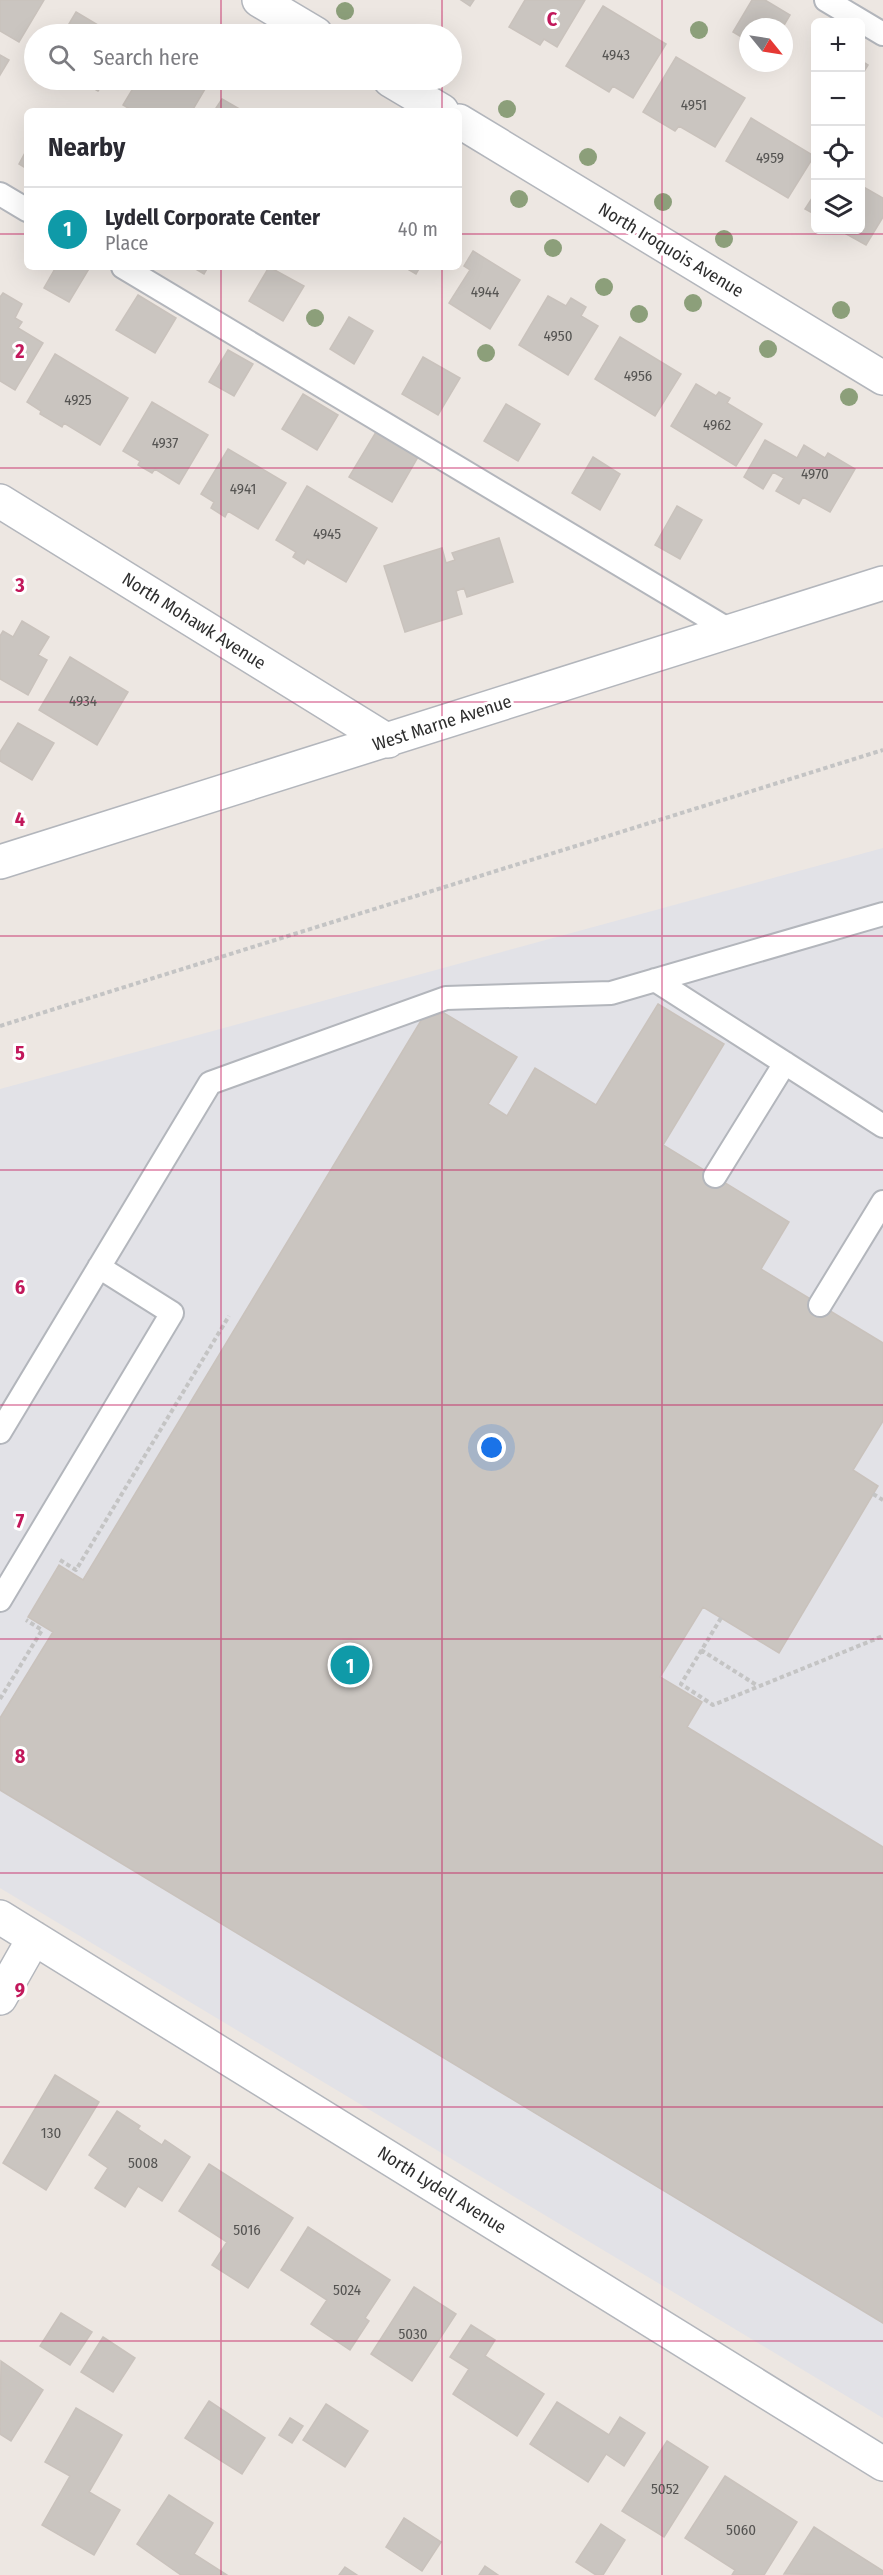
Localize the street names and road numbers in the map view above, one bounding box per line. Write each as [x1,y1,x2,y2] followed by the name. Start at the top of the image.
[594,198,748,302] street label: North Iroquois Avenue
[118,568,270,674] street label: North Mohawk Avenue
[370,690,514,756] street label: West Marne Avenue
[374,2142,510,2238] street label: North Lydell Avenue

